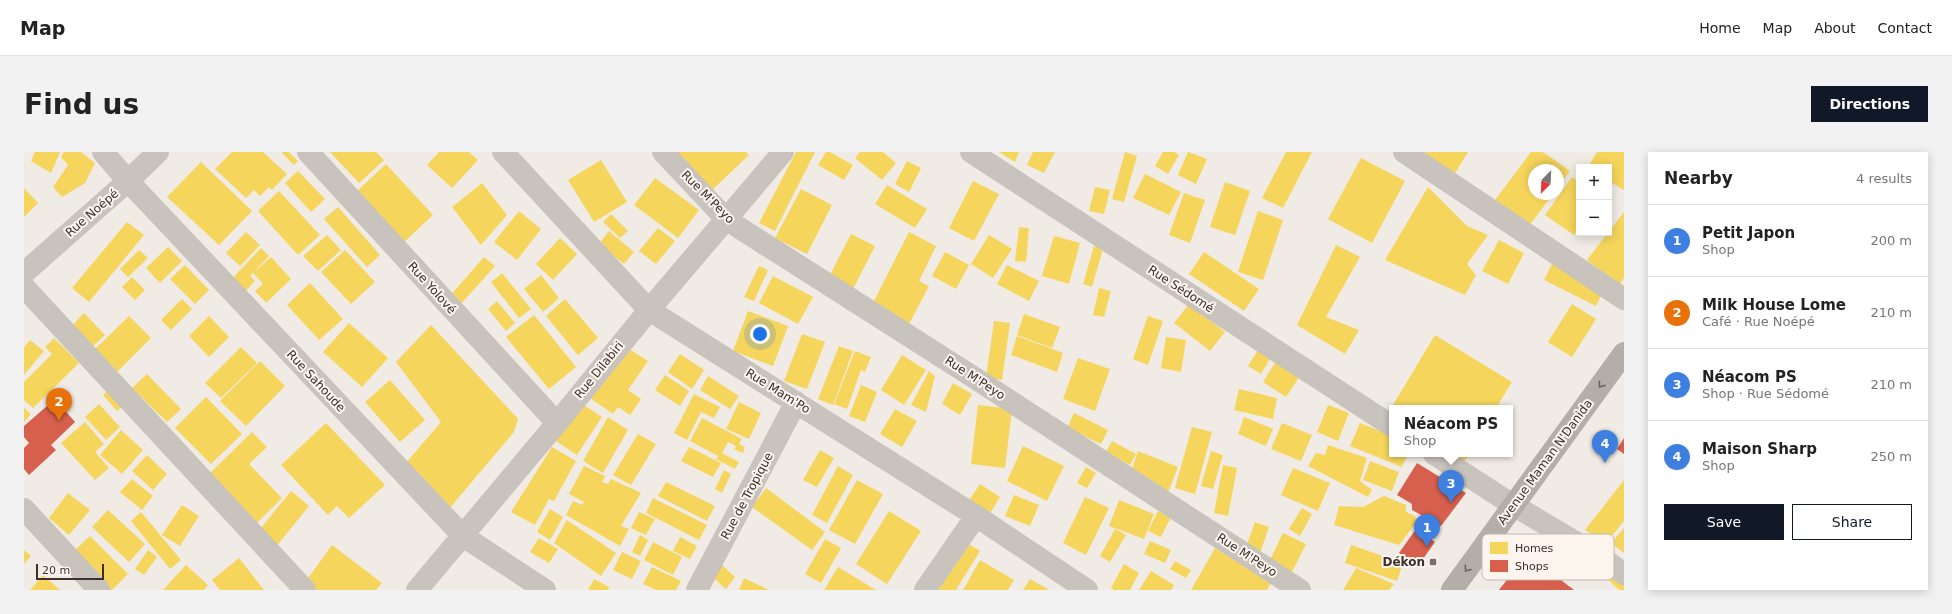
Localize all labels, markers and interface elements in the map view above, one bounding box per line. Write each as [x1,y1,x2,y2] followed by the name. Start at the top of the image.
[20,17,65,39] text: Map
[1699,20,1741,36] text: Home
[1763,20,1792,36] text: Map
[1814,20,1856,36] text: About
[1878,20,1932,36] text: Contact
[1811,86,1928,122] button: Directions
[24,88,139,121] text: Find us
[1528,164,1564,200] north arrow
[1576,164,1612,236] map controls
[1576,164,1612,200] button: +
[679,168,737,226] street label: Rue M'Peyo
[1664,168,1733,188] text: Nearby
[1856,171,1912,186] text: 4 results
[63,186,121,240] street label: Rue Noépé
[1576,200,1612,236] button: −
[1702,224,1795,242] text: Petit Japon
[1672,233,1682,248] text: 1
[1870,233,1912,248] text: 200 m
[1702,242,1735,257] text: Shop
[405,259,459,317] street label: Rue Yolové
[1145,263,1217,315] street label: Rue Sédomé
[1702,296,1846,314] text: Milk House Lome
[1672,305,1682,320] text: 2
[1870,305,1912,320] text: 210 m
[1702,314,1815,329] text: Café · Rue Noépé
[750,324,770,344] your location
[572,339,626,401] street label: Rue Dilabiri
[284,347,348,415] street label: Rue Sahoude
[942,353,1008,403] street label: Rue M'Peyo
[743,366,813,416] street label: Rue Mam'Po
[1702,368,1797,386] text: Néacom PS
[1672,377,1682,392] text: 3
[1870,377,1912,392] text: 210 m
[1599,380,1606,387] one-way arrow
[1702,386,1829,401] text: Shop · Rue Sédomé
[46,388,72,421] pin: 2
[1495,397,1595,527] street label: Avenue Maman N'Danida
[1389,405,1513,457] popup
[1404,415,1498,433] text: Néacom PS
[1592,430,1618,463] pin: 4
[1404,433,1436,448] text: Shop
[1702,440,1817,458] text: Maison Sharp
[1672,449,1682,464] text: 4
[1870,449,1912,464] text: 250 m
[718,450,776,542] street label: Rue de Tropique
[1702,458,1735,473] text: Shop
[1438,470,1464,503] pin: 3
[1664,504,1784,540] button: Save
[1792,504,1912,540] button: Share
[1414,514,1440,547] pin: 1
[1214,530,1280,580] street label: Rue M'Peyo
[1482,534,1614,580] legend
[1515,542,1553,555] text: Homes
[1382,555,1425,569] place label: Dékon
[1428,557,1438,567] marker: Dékon
[1515,560,1549,573] text: Shops
[36,562,104,581] scale bar
[42,564,70,577] text: 20 m
[1464,565,1472,572] one-way arrow

